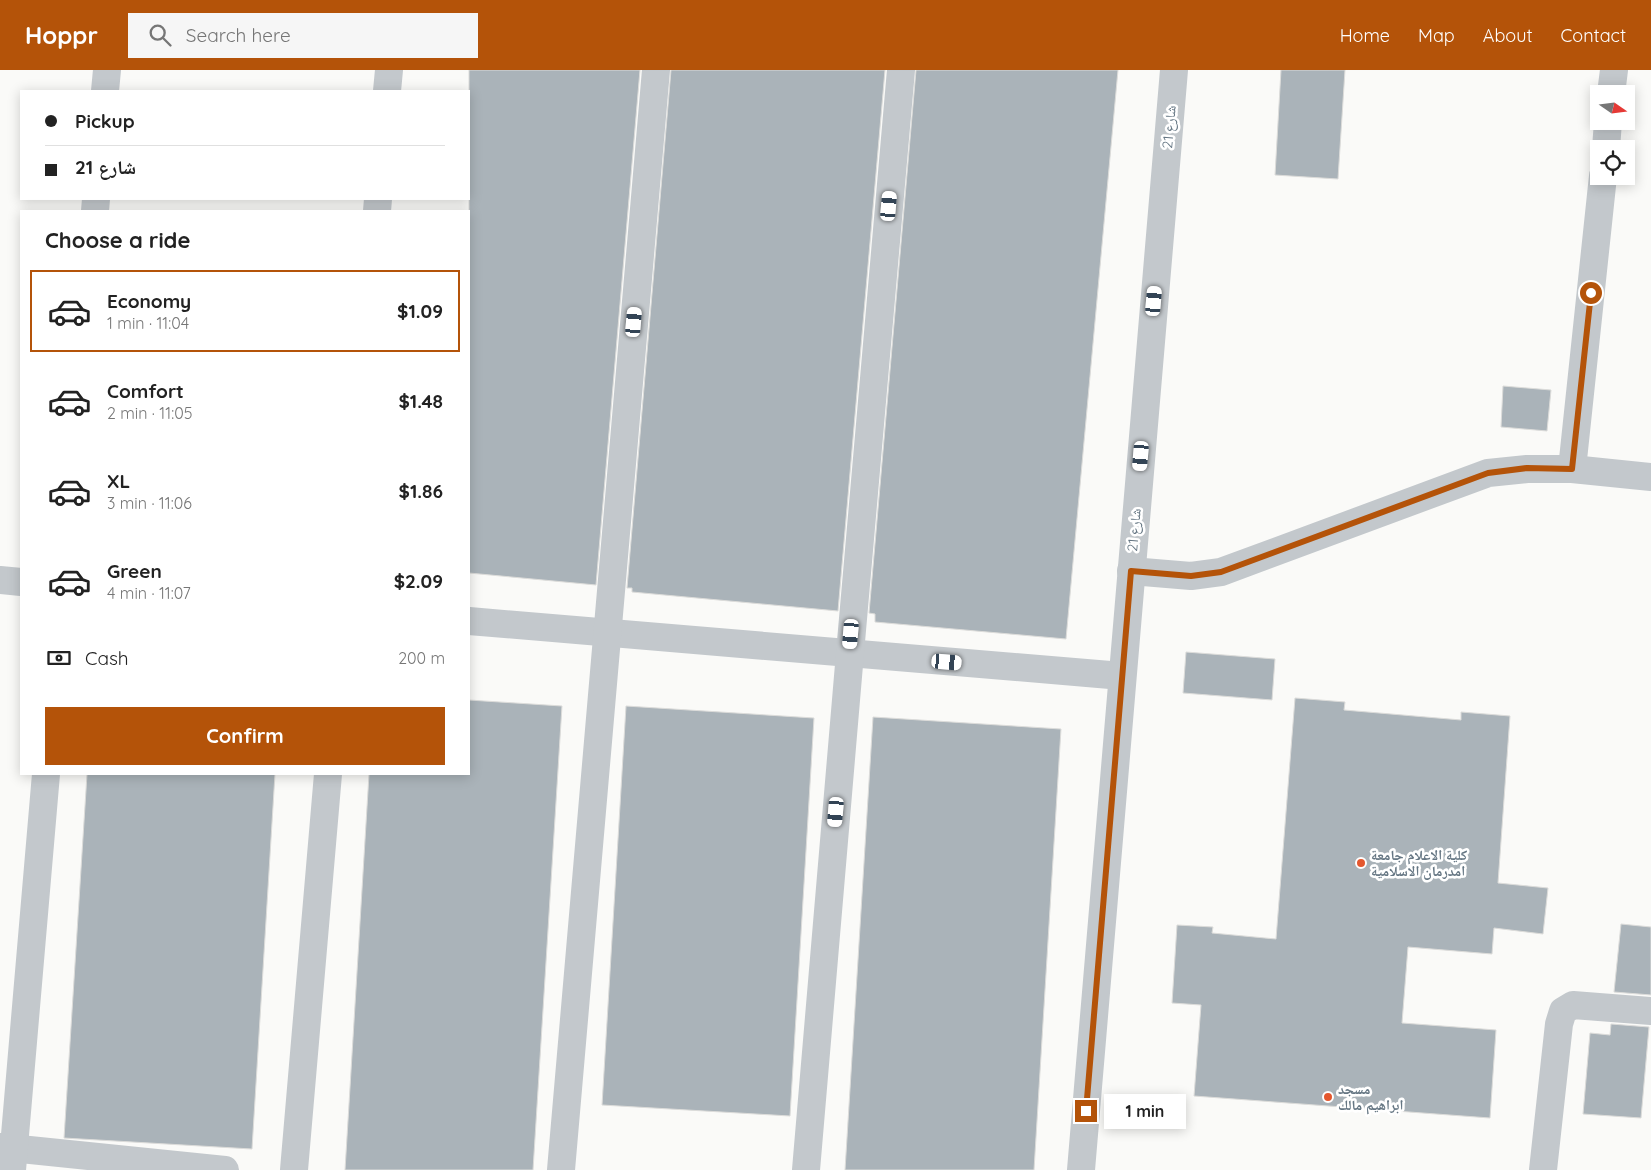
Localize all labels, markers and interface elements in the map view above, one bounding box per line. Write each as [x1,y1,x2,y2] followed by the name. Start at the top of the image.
[128,13,478,58] search box
[25,20,98,50] text: Hoppr
[146,21,174,49] icon: search
[186,23,291,47] text: Search here
[1340,24,1390,47] text: Home
[1418,24,1455,47] text: Map
[1483,24,1533,47] text: About
[1561,24,1626,47] text: Contact
[1590,85,1635,130] north arrow
[1590,85,1635,185] map controls
[1158,105,1181,149] street label: شارع 21
[75,109,135,133] text: Pickup
[1590,140,1635,185] button: locate
[75,155,136,179] text: شارع 21
[880,190,897,222] car
[45,226,190,254] text: Choose a ride
[1580,282,1602,304] route start
[1145,285,1162,317] car
[47,289,92,334] icon: car
[107,289,191,313] text: Economy
[397,299,443,323] text: $1.09
[625,306,642,338] car
[107,313,189,333] text: 1 min · 11:04
[47,379,92,424] icon: car
[107,379,184,403] text: Comfort
[399,389,443,413] text: $1.48
[107,403,192,423] text: 2 min · 11:05
[1132,440,1149,472] car
[47,469,92,514] icon: car
[107,469,130,493] text: XL
[399,479,443,503] text: $1.86
[107,493,192,513] text: 3 min · 11:06
[1123,508,1146,552] street label: شارع 21
[47,559,92,604] icon: car
[107,559,162,583] text: Green
[394,569,443,593] text: $2.09
[107,583,191,603] text: 4 min · 11:07
[842,618,859,650] car
[45,644,73,672] icon: cash
[85,646,129,670] text: Cash
[398,648,445,668] text: 200 m
[931,653,962,671] car
[45,707,445,765] button: Confirm
[827,796,844,828] car
[1371,846,1467,880] place label: كلية الاعلام جامعة امدرمان الاسلامية
[1355,857,1367,869] marker: كلية الاعلام جامعة امدرمان الاسلامية
[1338,1080,1403,1115] place label: مسجد ابراهيم مالك
[1322,1091,1334,1103] marker: مسجد ابراهيم مالك
[1104,1094,1186,1128] callout: 1 min
[1075,1100,1097,1122] route end
[1126,1101,1164,1121] text: 1 min

